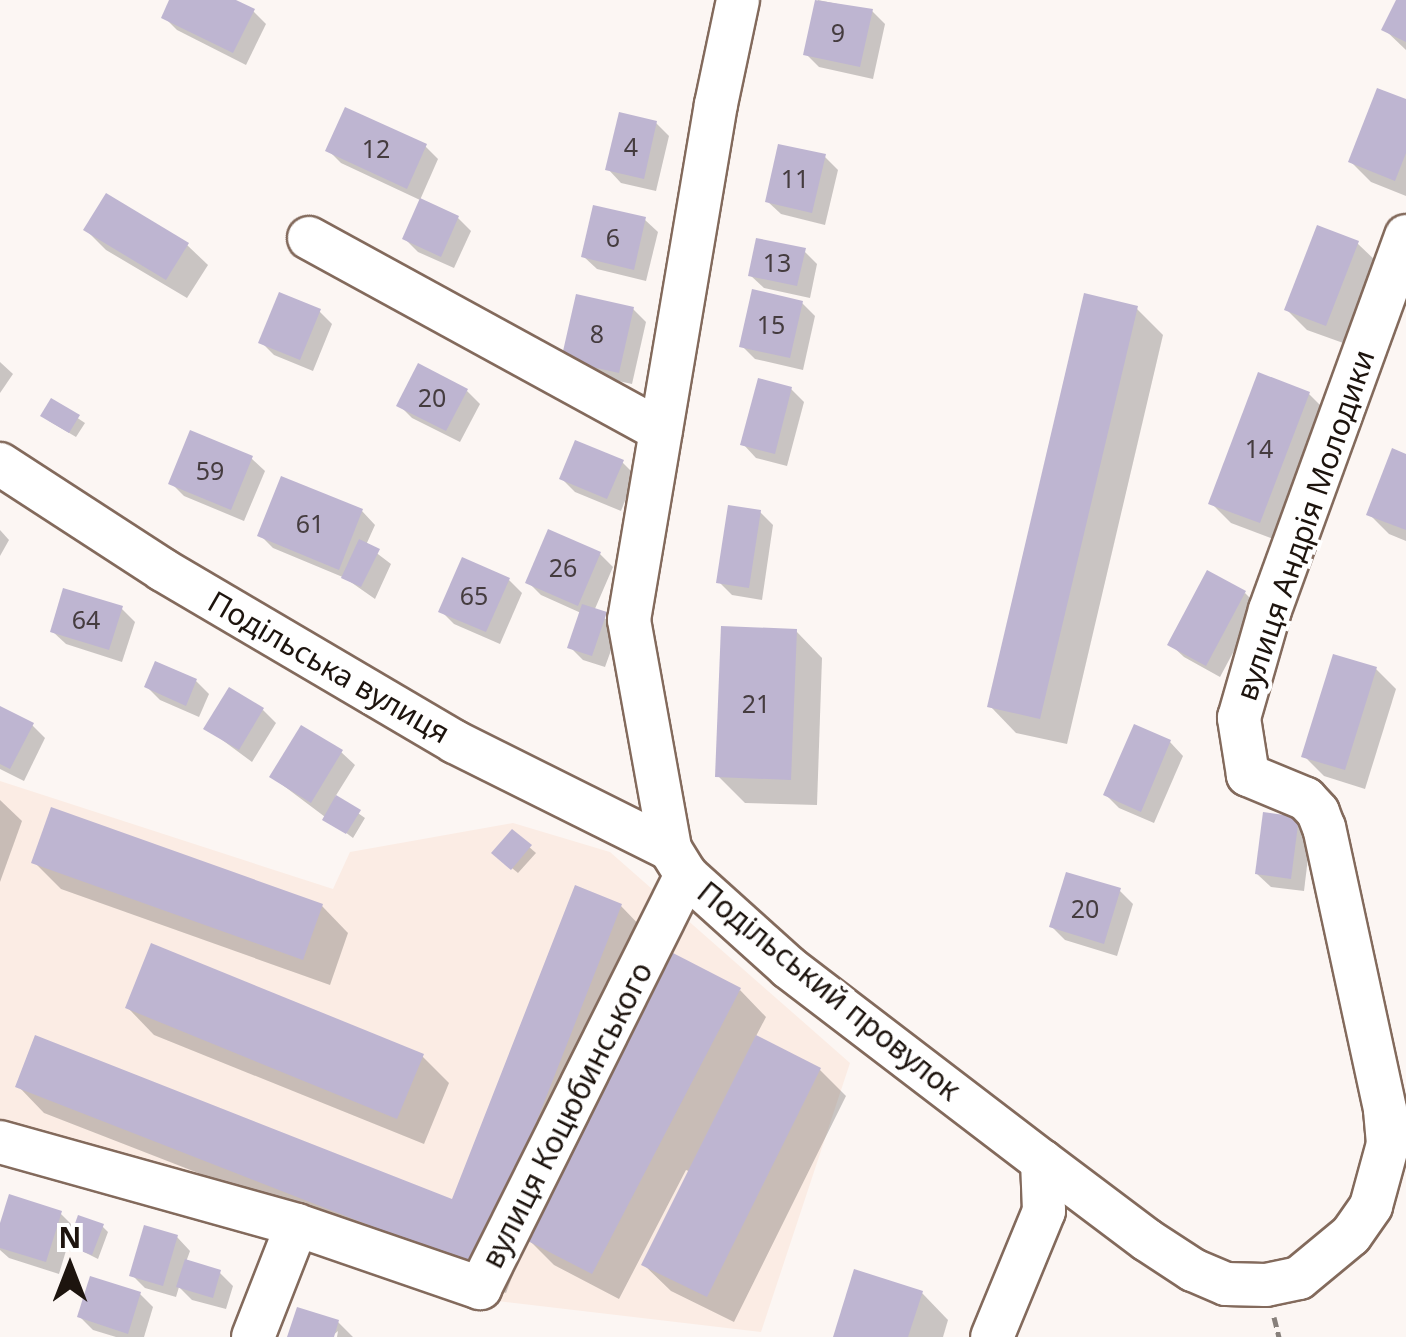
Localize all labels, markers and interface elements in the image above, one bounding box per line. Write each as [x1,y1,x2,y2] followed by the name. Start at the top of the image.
[831,17,845,47] house number: 9
[624,131,638,161] house number: 4
[362,133,390,163] house number: 12
[781,163,809,193] house number: 11
[606,222,620,252] house number: 6
[763,247,791,277] house number: 13
[757,309,785,339] house number: 15
[590,318,604,348] house number: 8
[1228,345,1382,705] street label: вулиця Андрія Молодики
[418,382,446,412] house number: 20
[1245,433,1273,463] house number: 14
[196,455,224,485] house number: 59
[296,508,324,538] house number: 61
[549,552,577,582] house number: 26
[460,580,488,610] house number: 65
[202,583,456,751] street label: Подільська вулиця
[72,604,100,634] house number: 64
[742,688,770,718] house number: 21
[690,874,968,1108] street label: Подільський провулок
[1071,893,1099,923] house number: 20
[474,956,660,1274] street label: вулиця Коцюбинського
[20,1217,120,1317] north arrow
[59,1218,81,1256] text: N

